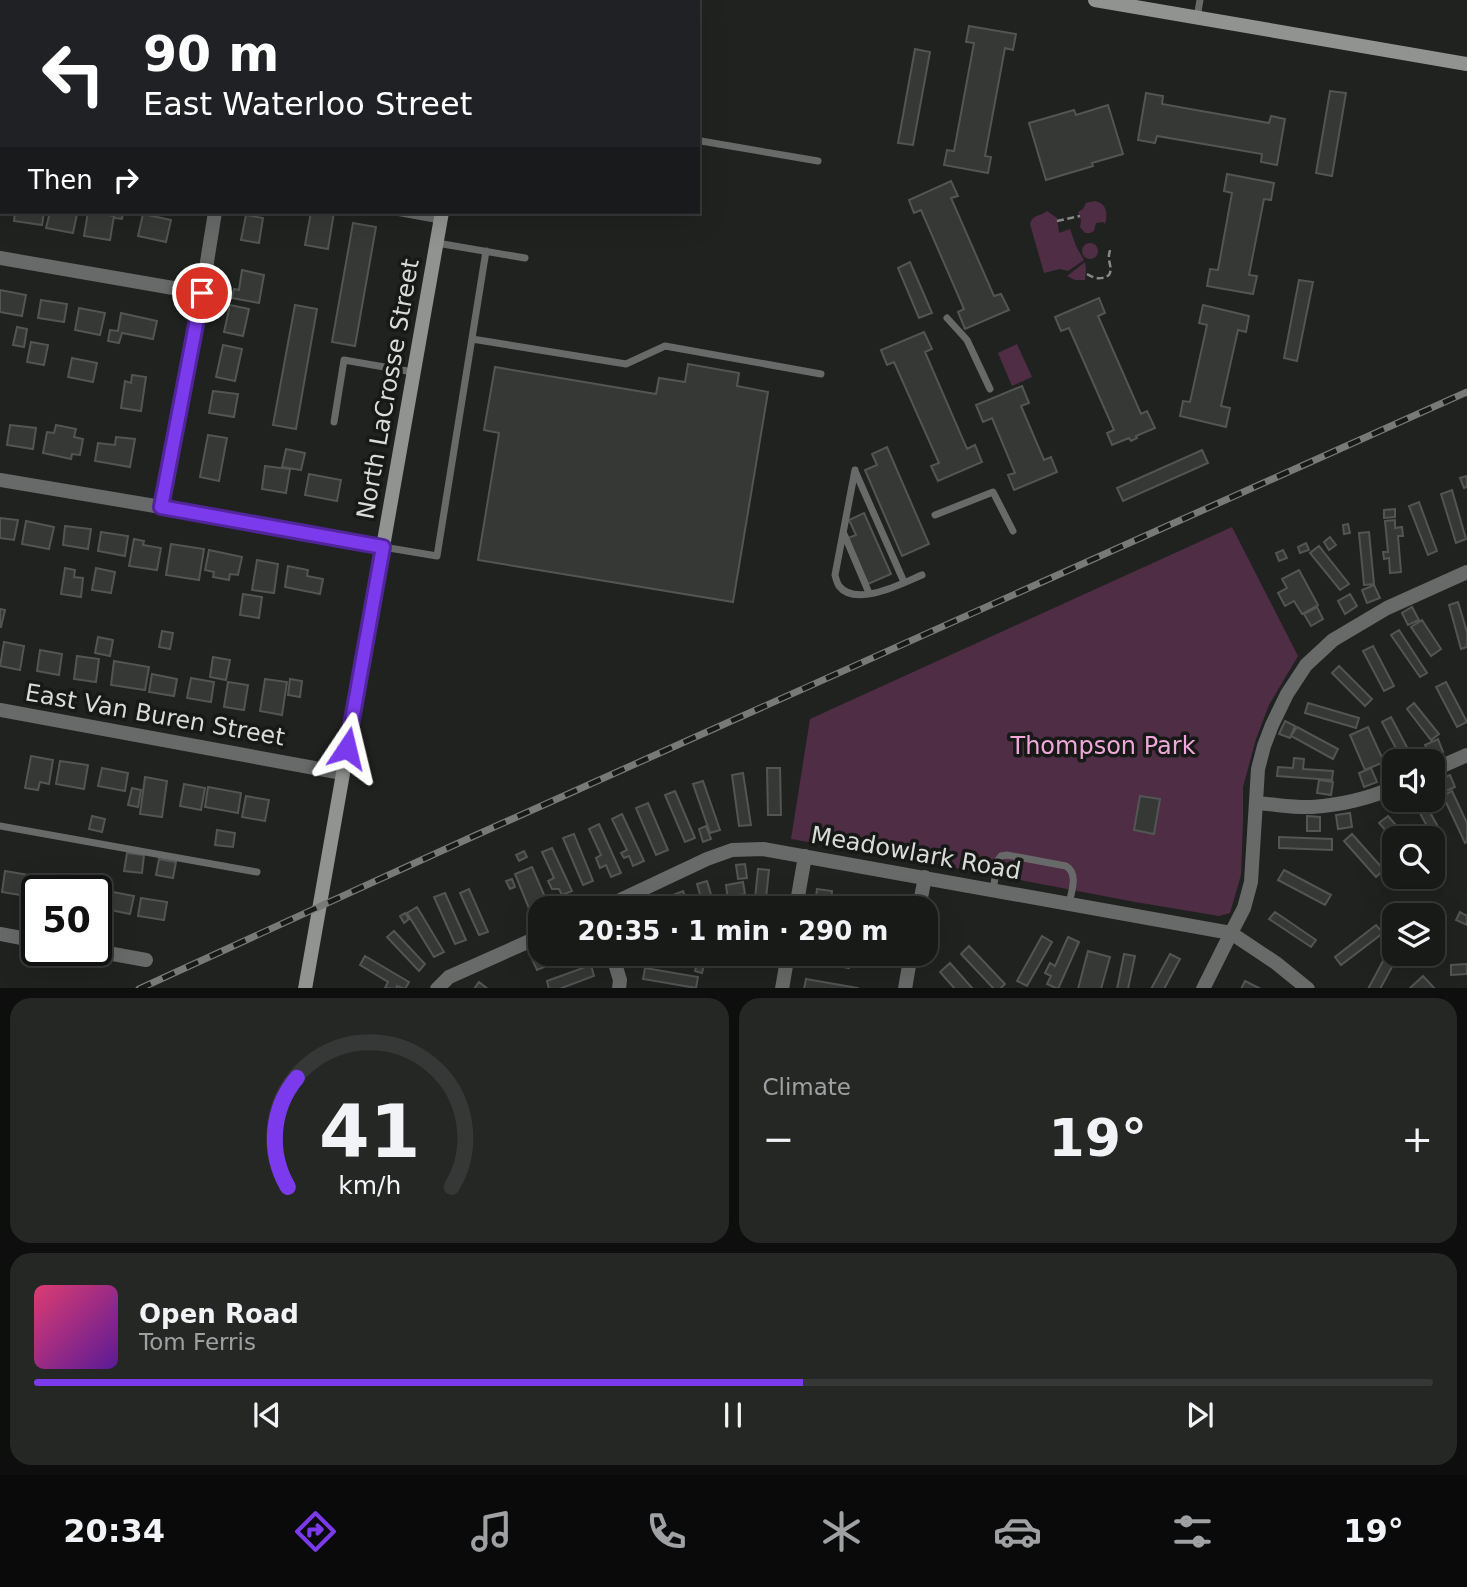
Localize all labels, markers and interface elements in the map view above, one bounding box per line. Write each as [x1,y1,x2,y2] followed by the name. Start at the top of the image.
[143,26,279,83] text: 90 m
[28,28,119,119] icon: left
[143,85,472,123] text: East Waterloo Street
[107,161,145,199] icon: right
[28,165,93,195] text: Then
[351,257,425,521] street label: North LaCrosse Street
[172,263,232,323] pin
[183,274,221,312] icon: arrive
[23,678,287,752] street label: East Van Buren Street
[310,711,384,785] position arrow
[1009,732,1196,760] park label: Thompson Park
[1382,749,1445,966] map controls
[1382,749,1445,812] button: sound
[809,821,1023,885] street label: Meadowlark Road
[1382,826,1445,889] button: search
[21,875,112,966] speed limit sign: 50
[1382,903,1445,966] button: layers
[578,916,888,946] text: 20:35 · 1 min · 290 m
[763,1074,851,1100] text: Climate
[319,1089,420,1174] text: 41
[1049,1108,1147,1168] text: 19°
[763,1117,794,1161] text: −
[1401,1117,1433,1161] text: +
[338,1170,401,1199] text: km/h
[139,1299,299,1329] text: Open Road
[139,1329,256,1355] text: Tom Ferris
[248,1396,286,1434] icon: previous
[714,1396,752,1434] icon: pause
[1181,1396,1219,1434] icon: next
[291,1507,340,1556] icon: directions
[467,1507,516,1556] icon: music
[642,1507,691,1556] icon: phone
[817,1507,866,1556] icon: climate
[993,1507,1042,1556] icon: car
[1168,1507,1217,1556] icon: filters
[63,1512,165,1550] text: 20:34
[1343,1512,1404,1550] text: 19°

